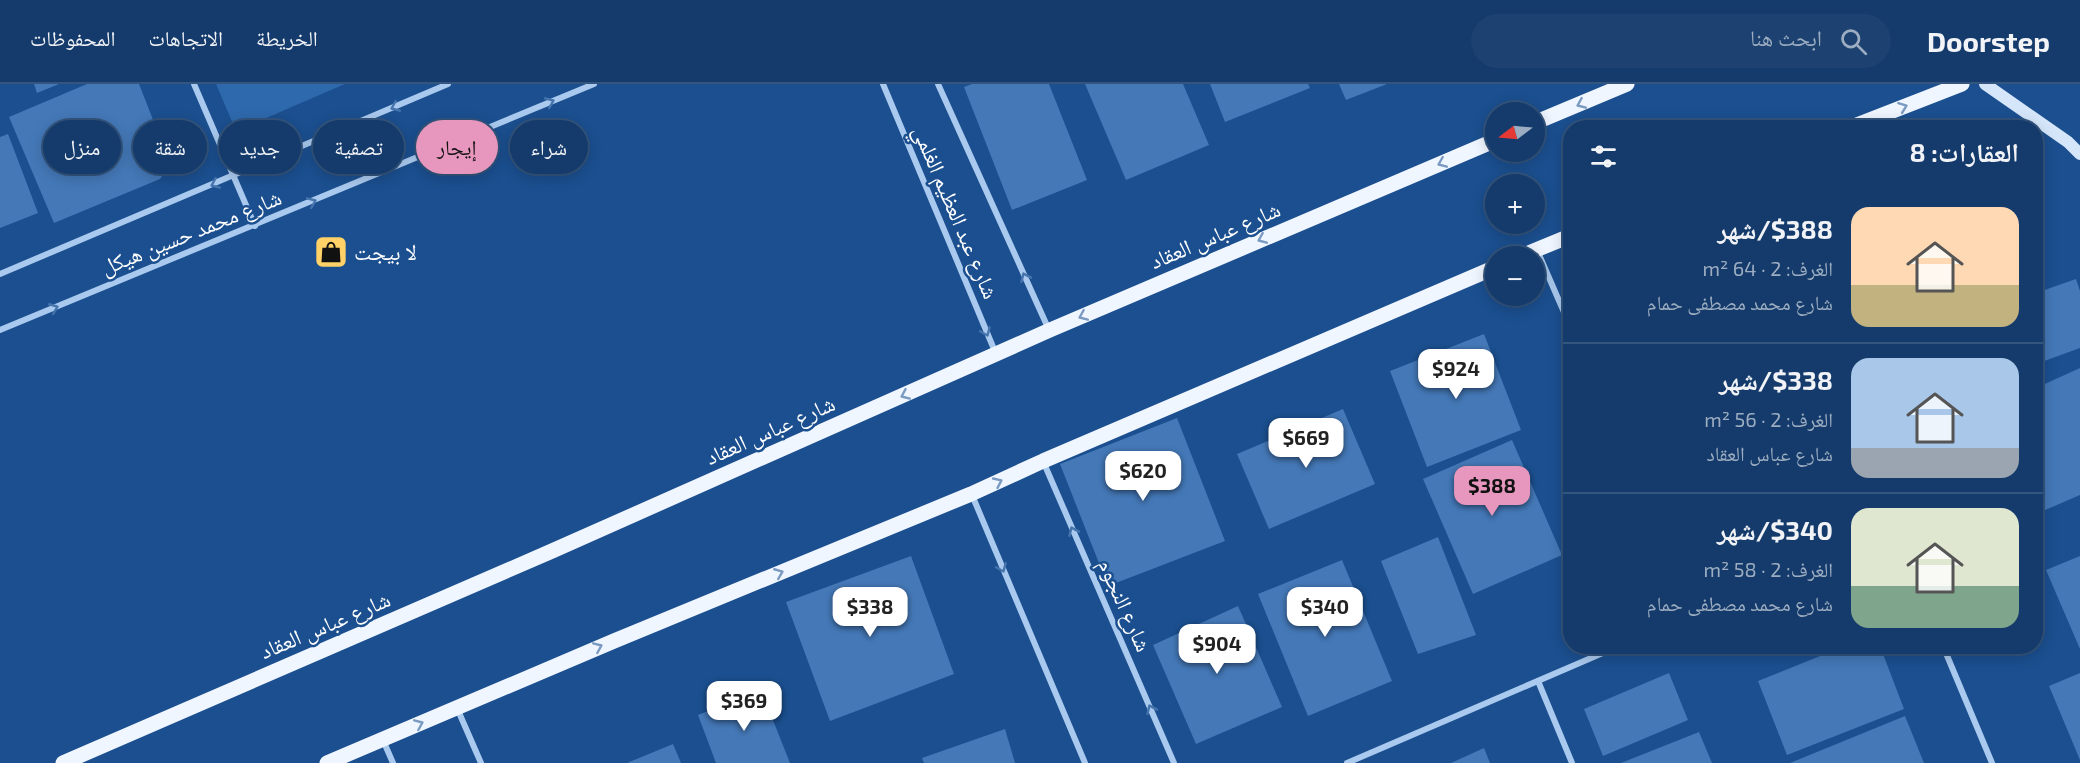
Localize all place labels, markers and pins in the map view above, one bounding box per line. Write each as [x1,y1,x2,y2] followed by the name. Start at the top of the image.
[313,234,349,270] shop icon: لا بيجت
[354,238,417,265] place label: لا بيجت
[1420,349,1492,400] pin: $924
[1270,418,1342,469] pin: $669
[1107,451,1179,502] pin: $620
[1456,466,1528,517] pin: $388
[834,587,906,638] pin: $338
[1289,587,1361,638] pin: $340
[1181,624,1253,675] pin: $904
[708,681,780,732] pin: $369

